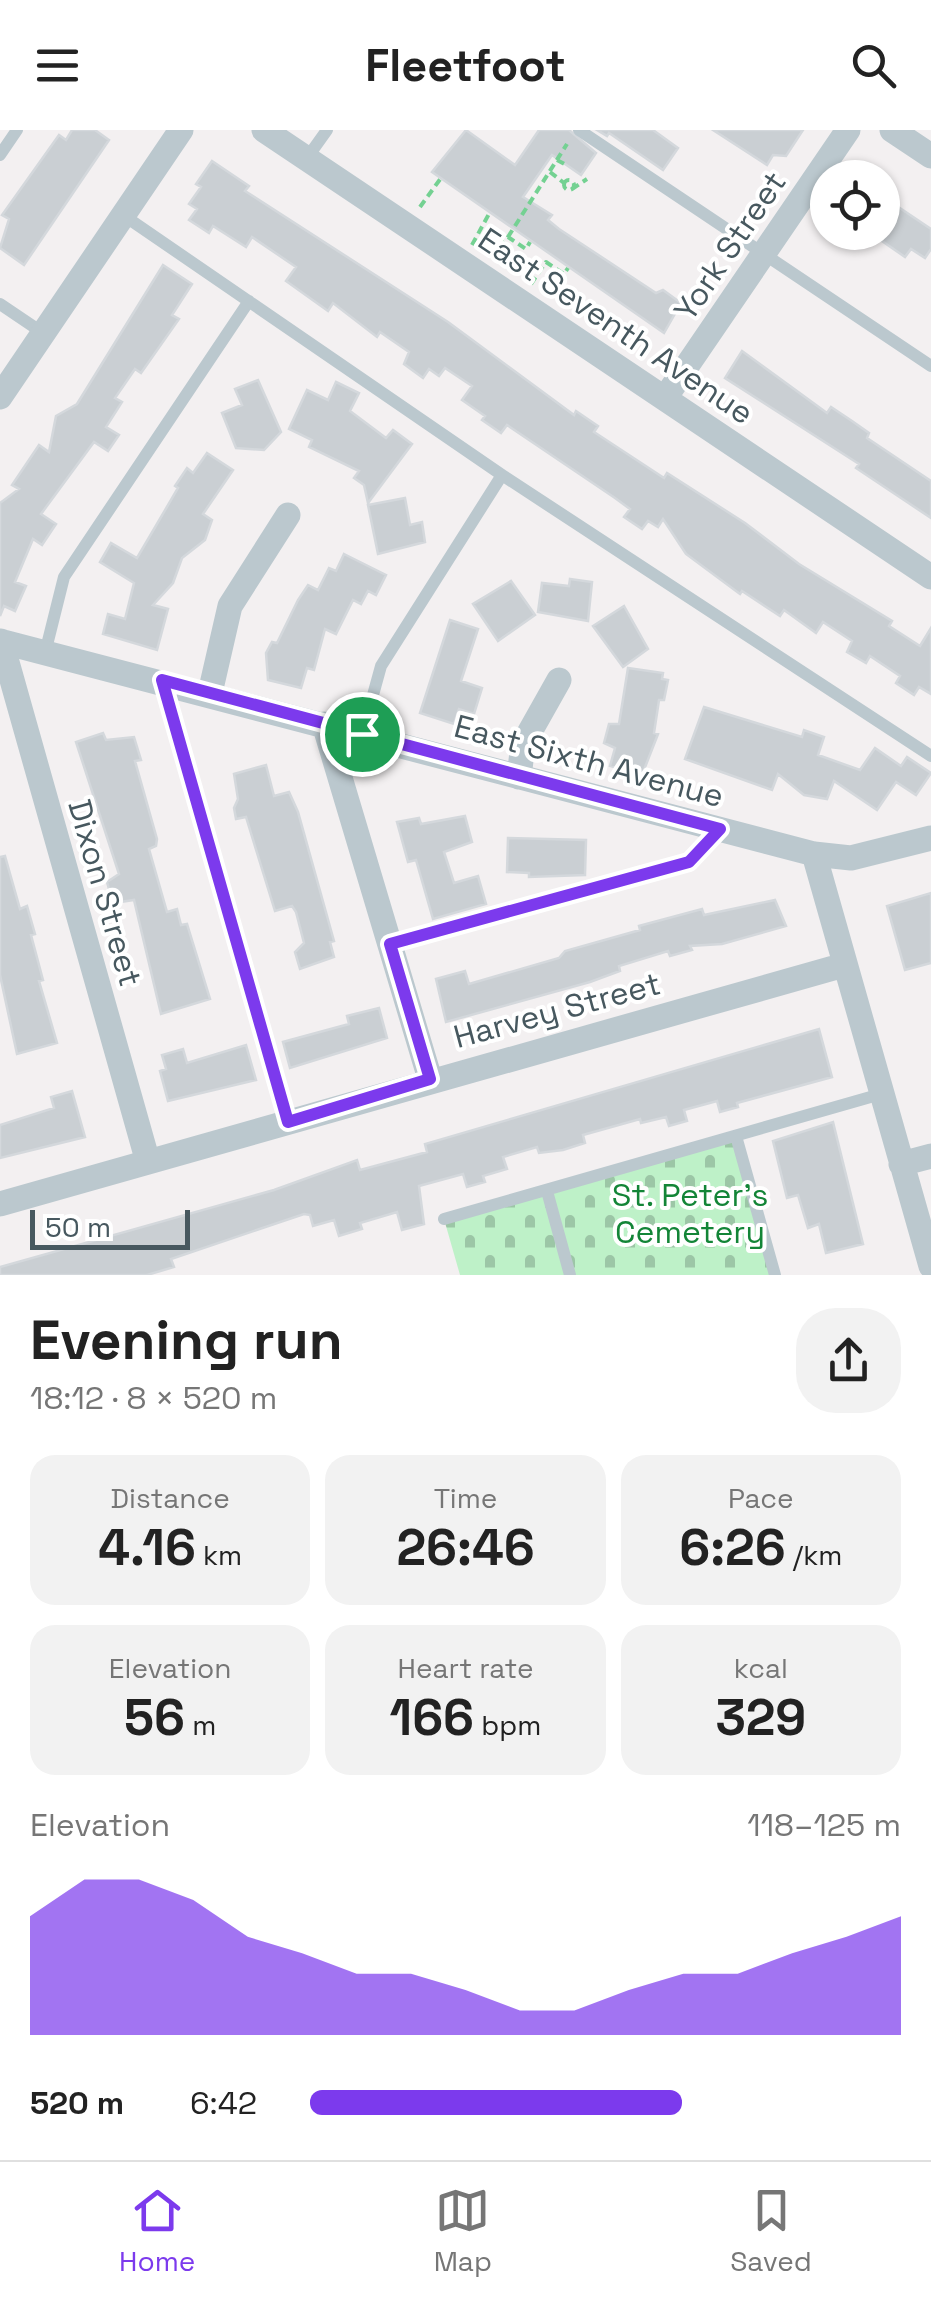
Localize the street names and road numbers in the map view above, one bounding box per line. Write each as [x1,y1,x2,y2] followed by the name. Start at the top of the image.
[665,164,795,328] street label: York Street
[471,219,761,433] street label: East Seventh Avenue
[450,706,728,816] street label: East Sixth Avenue
[59,795,151,991] street label: Dixon Street
[449,963,665,1057] street label: Harvey Street

